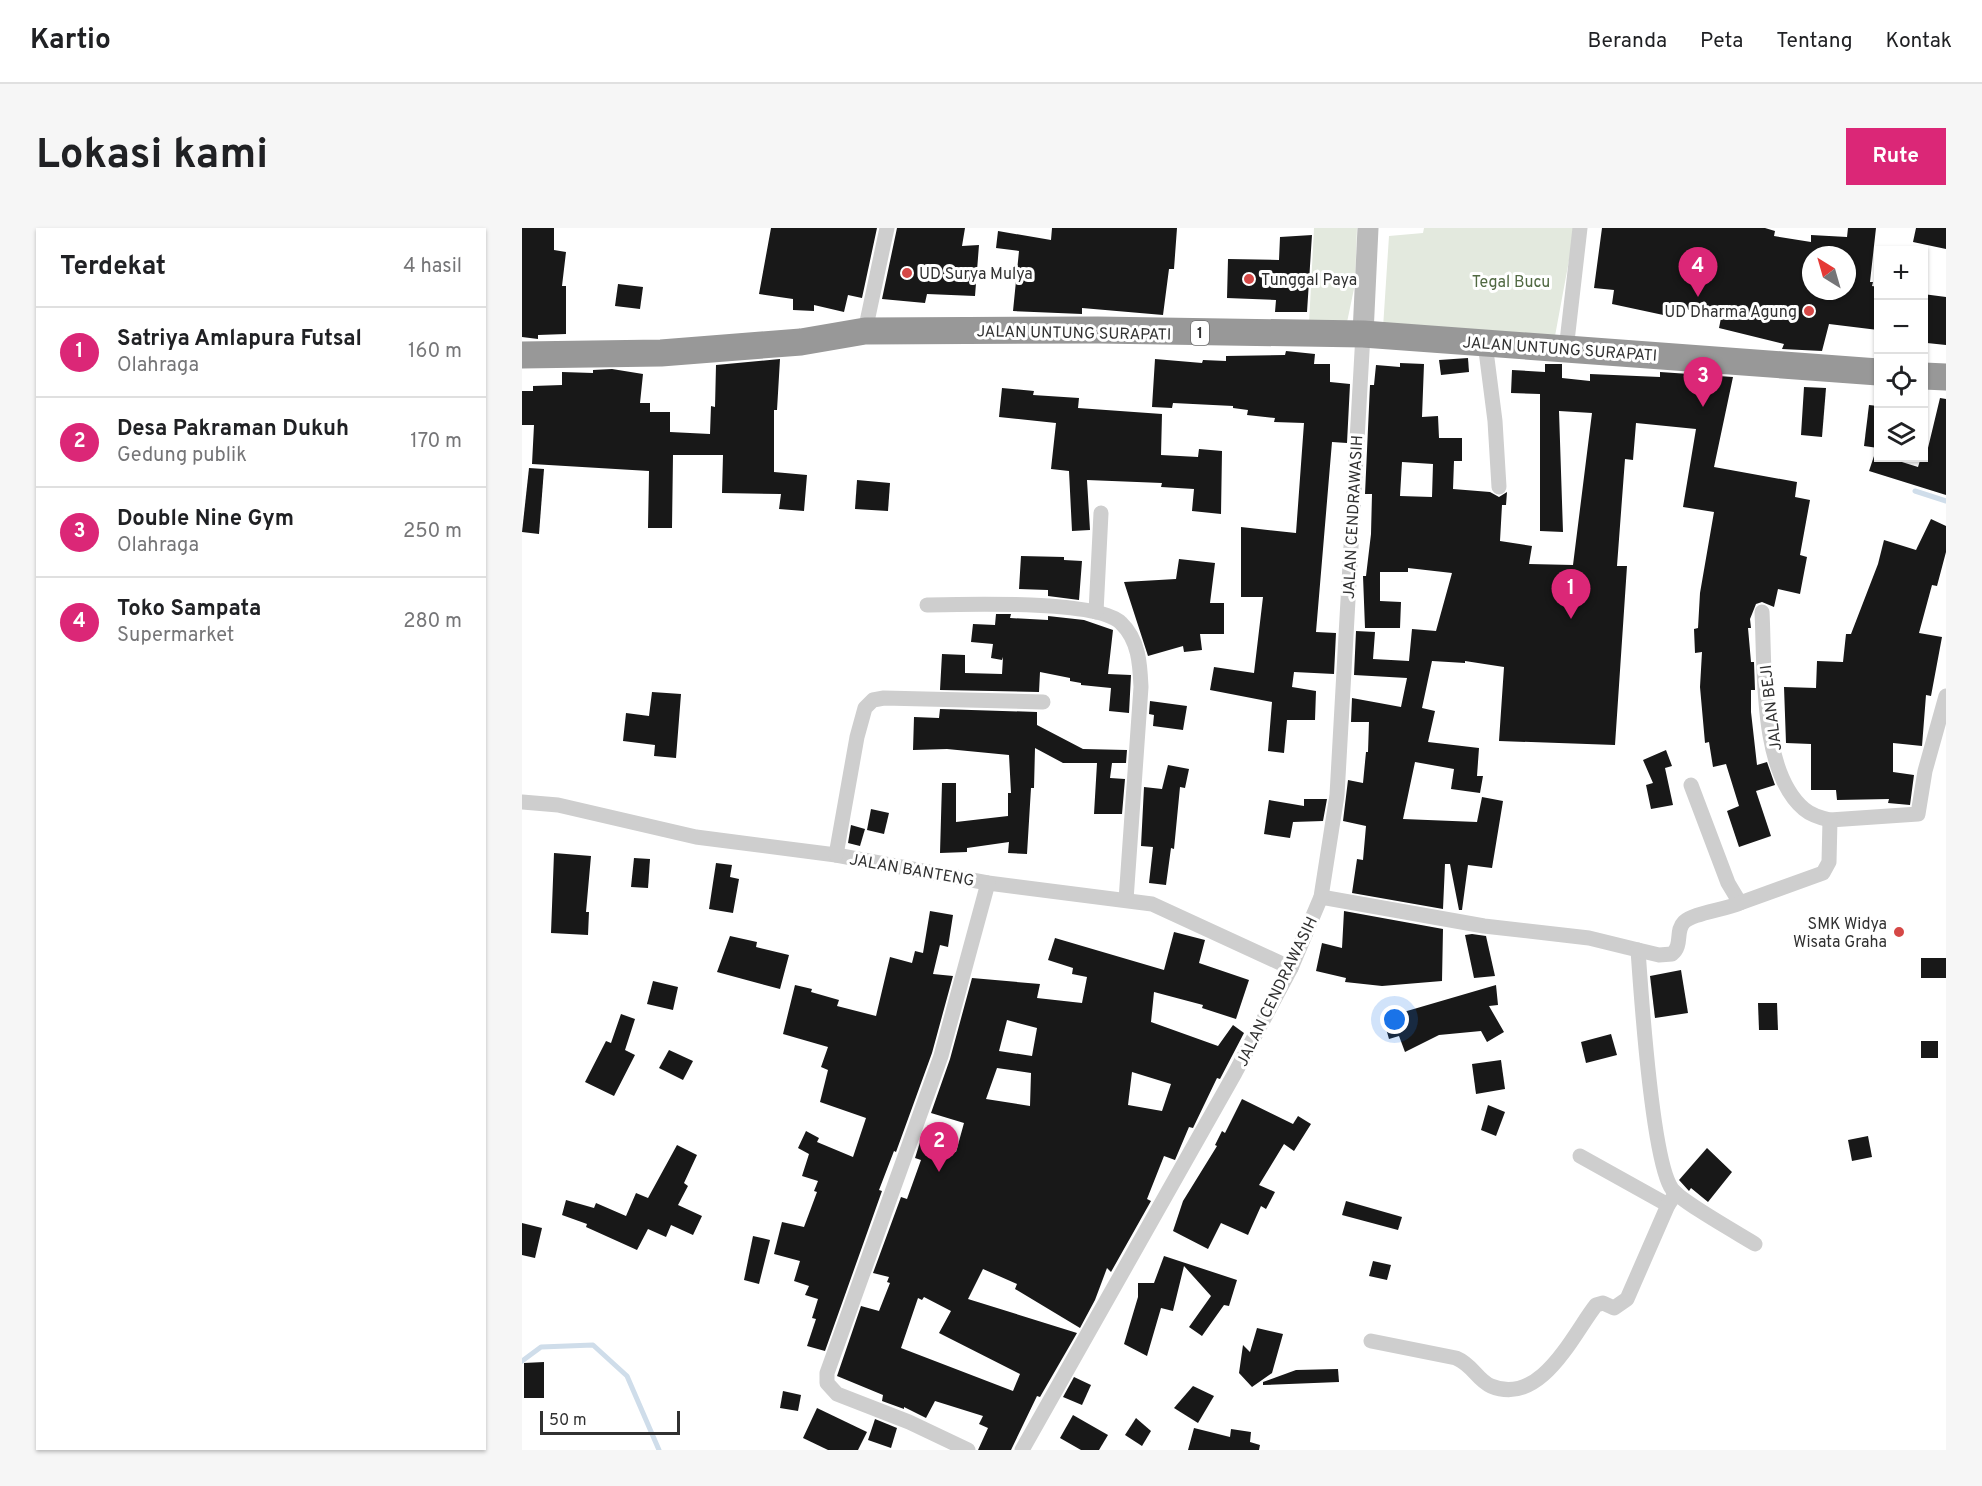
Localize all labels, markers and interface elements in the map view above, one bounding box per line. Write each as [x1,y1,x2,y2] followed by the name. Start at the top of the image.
[30,23,111,59] text: Kartio
[1588,28,1667,55] text: Beranda
[1700,28,1743,55] text: Peta
[1776,28,1853,55] text: Tentang
[1886,28,1952,55] text: Kontak
[1846,128,1946,185] button: Rute
[36,130,268,183] text: Lokasi kami
[1802,246,1856,300] north arrow
[1874,246,1928,462] map controls
[1874,246,1928,300] button: +
[1678,248,1718,297] pin: 4
[60,251,166,284] text: Terdekat
[403,254,462,280] text: 4 hasil
[919,265,1033,285] place label: UD Surya Mulya
[900,266,914,280] marker: UD Surya Mulya
[1261,271,1357,291] place label: Tunggal Paya
[1242,272,1256,286] marker: Tunggal Paya
[1472,273,1550,293] park label: Tegal Bucu
[1874,300,1928,354] button: −
[1664,303,1797,323] place label: UD Dharma Agung
[1802,304,1816,318] marker: UD Dharma Agung
[1191,321,1209,345] road number: 1
[976,322,1172,346] street label: JALAN UNTUNG SURAPATI
[117,326,362,353] text: Satriya Amlapura Futsal
[1462,333,1658,367] street label: JALAN UNTUNG SURAPATI
[76,339,84,365] text: 1
[408,339,462,365] text: 160 m
[117,353,199,379] text: Olahraga
[1874,354,1928,408] button: locate
[1684,358,1722,407] pin: 3
[1874,408,1928,462] button: layers
[117,416,349,443] text: Desa Pakraman Dukuh
[73,429,86,455] text: 2
[410,429,462,455] text: 170 m
[1340,435,1368,600] street label: JALAN CENDRAWASIH
[117,443,247,469] text: Gedung publik
[117,506,294,533] text: Double Nine Gym
[74,519,86,545] text: 3
[403,519,462,545] text: 250 m
[117,533,199,559] text: Olahraga
[1552,570,1590,619] pin: 1
[117,596,261,623] text: Toko Sampata
[73,609,86,635] text: 4
[403,609,462,635] text: 280 m
[117,623,234,649] text: Supermarket
[1757,664,1787,752] street label: JALAN BEJI
[848,850,976,892] street label: JALAN BANTENG
[1233,914,1323,1070] street label: JALAN CENDRAWASIH
[1793,915,1887,953] place label: SMK Widya Wisata Graha
[1892,925,1906,939] marker: SMK Widya Wisata Graha
[1380,1005,1409,1034] your location
[920,1122,958,1172] pin: 2
[540,1408,680,1436] scale bar
[549,1411,587,1431] text: 50 m

